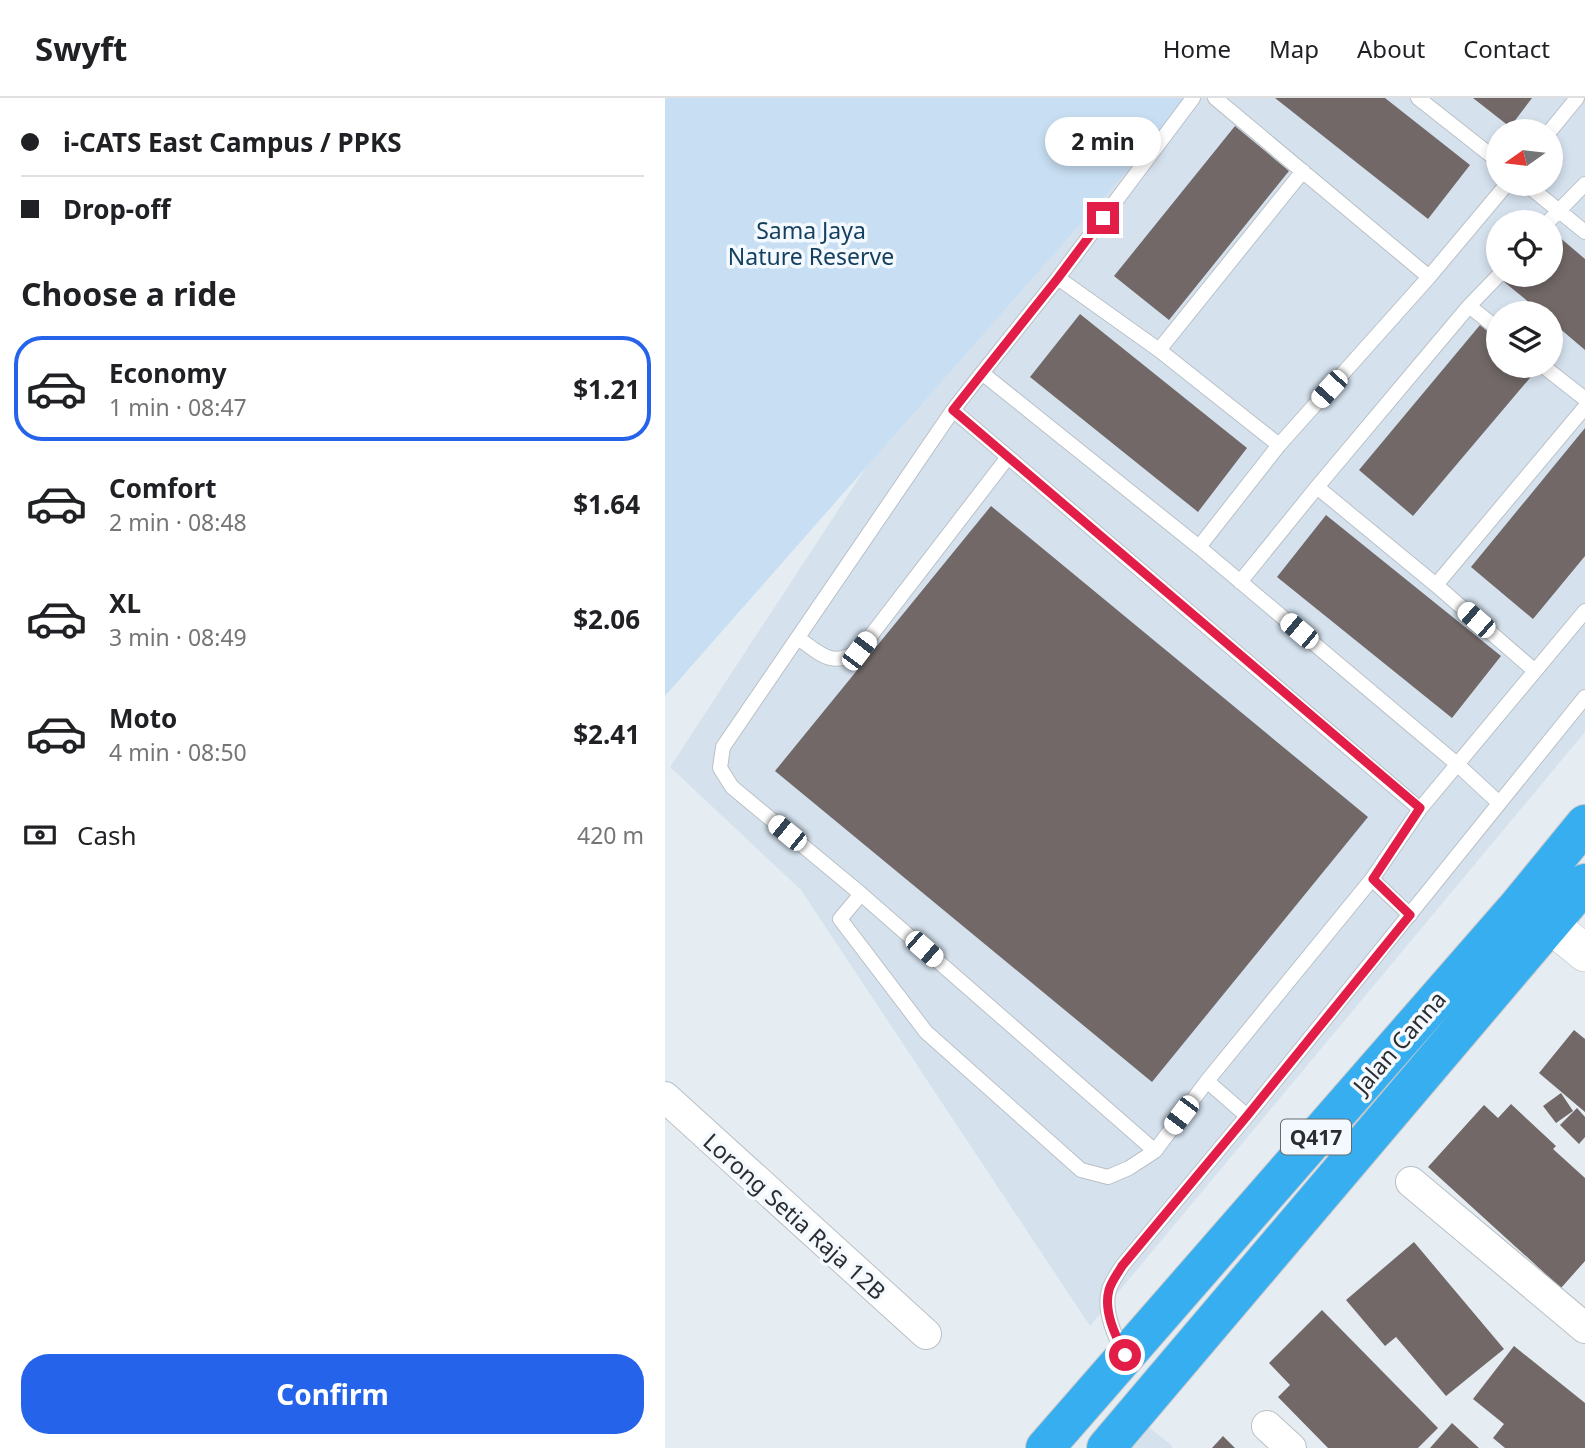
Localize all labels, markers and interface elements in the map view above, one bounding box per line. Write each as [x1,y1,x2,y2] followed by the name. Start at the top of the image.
[35,26,127,71] text: Swyft
[1163,32,1231,65] text: Home
[1269,32,1319,65] text: Map
[1357,32,1425,65] text: About
[1463,32,1550,65] text: Contact
[1045,116,1161,166] callout: 2 min
[1486,119,1563,196] north arrow
[1486,119,1563,378] map controls
[63,124,401,160] text: i-CATS East Campus / PPKS
[1071,125,1135,157] text: 2 min
[63,191,170,227] text: Drop-off
[1087,202,1119,234] route end
[1486,210,1563,287] button: locate
[728,214,894,272] park label: Sama Jaya Nature Reserve
[21,272,237,315] text: Choose a ride
[1486,301,1563,378] button: layers
[109,355,227,391] text: Economy
[25,357,88,420] icon: car
[1308,366,1351,412] car
[573,371,640,407] text: $1.21
[109,391,247,423] text: 1 min · 08:47
[109,470,217,506] text: Comfort
[25,472,88,535] icon: car
[573,486,640,522] text: $1.64
[109,506,247,538] text: 2 min · 08:48
[109,585,141,621] text: XL
[25,587,88,650] icon: car
[1454,598,1499,642] car
[573,601,640,637] text: $2.06
[1277,609,1322,653] car
[109,621,247,653] text: 3 min · 08:49
[838,628,881,674] car
[109,700,177,736] text: Moto
[25,702,88,765] icon: car
[573,716,640,752] text: $2.41
[109,736,247,768] text: 4 min · 08:50
[765,812,810,854] car
[21,816,59,854] icon: cash
[77,817,137,853] text: Cash
[577,819,644,851] text: 420 m
[902,927,947,971] car
[1344,984,1453,1102] street label: Jalan Canna
[1160,1092,1203,1138] car
[1281,1119,1351,1154] road number: Q417
[697,1125,893,1307] street label: Lorong Setia Raja 12B
[1109,1339,1141,1371] route start
[21,1354,644,1434] button: Confirm

